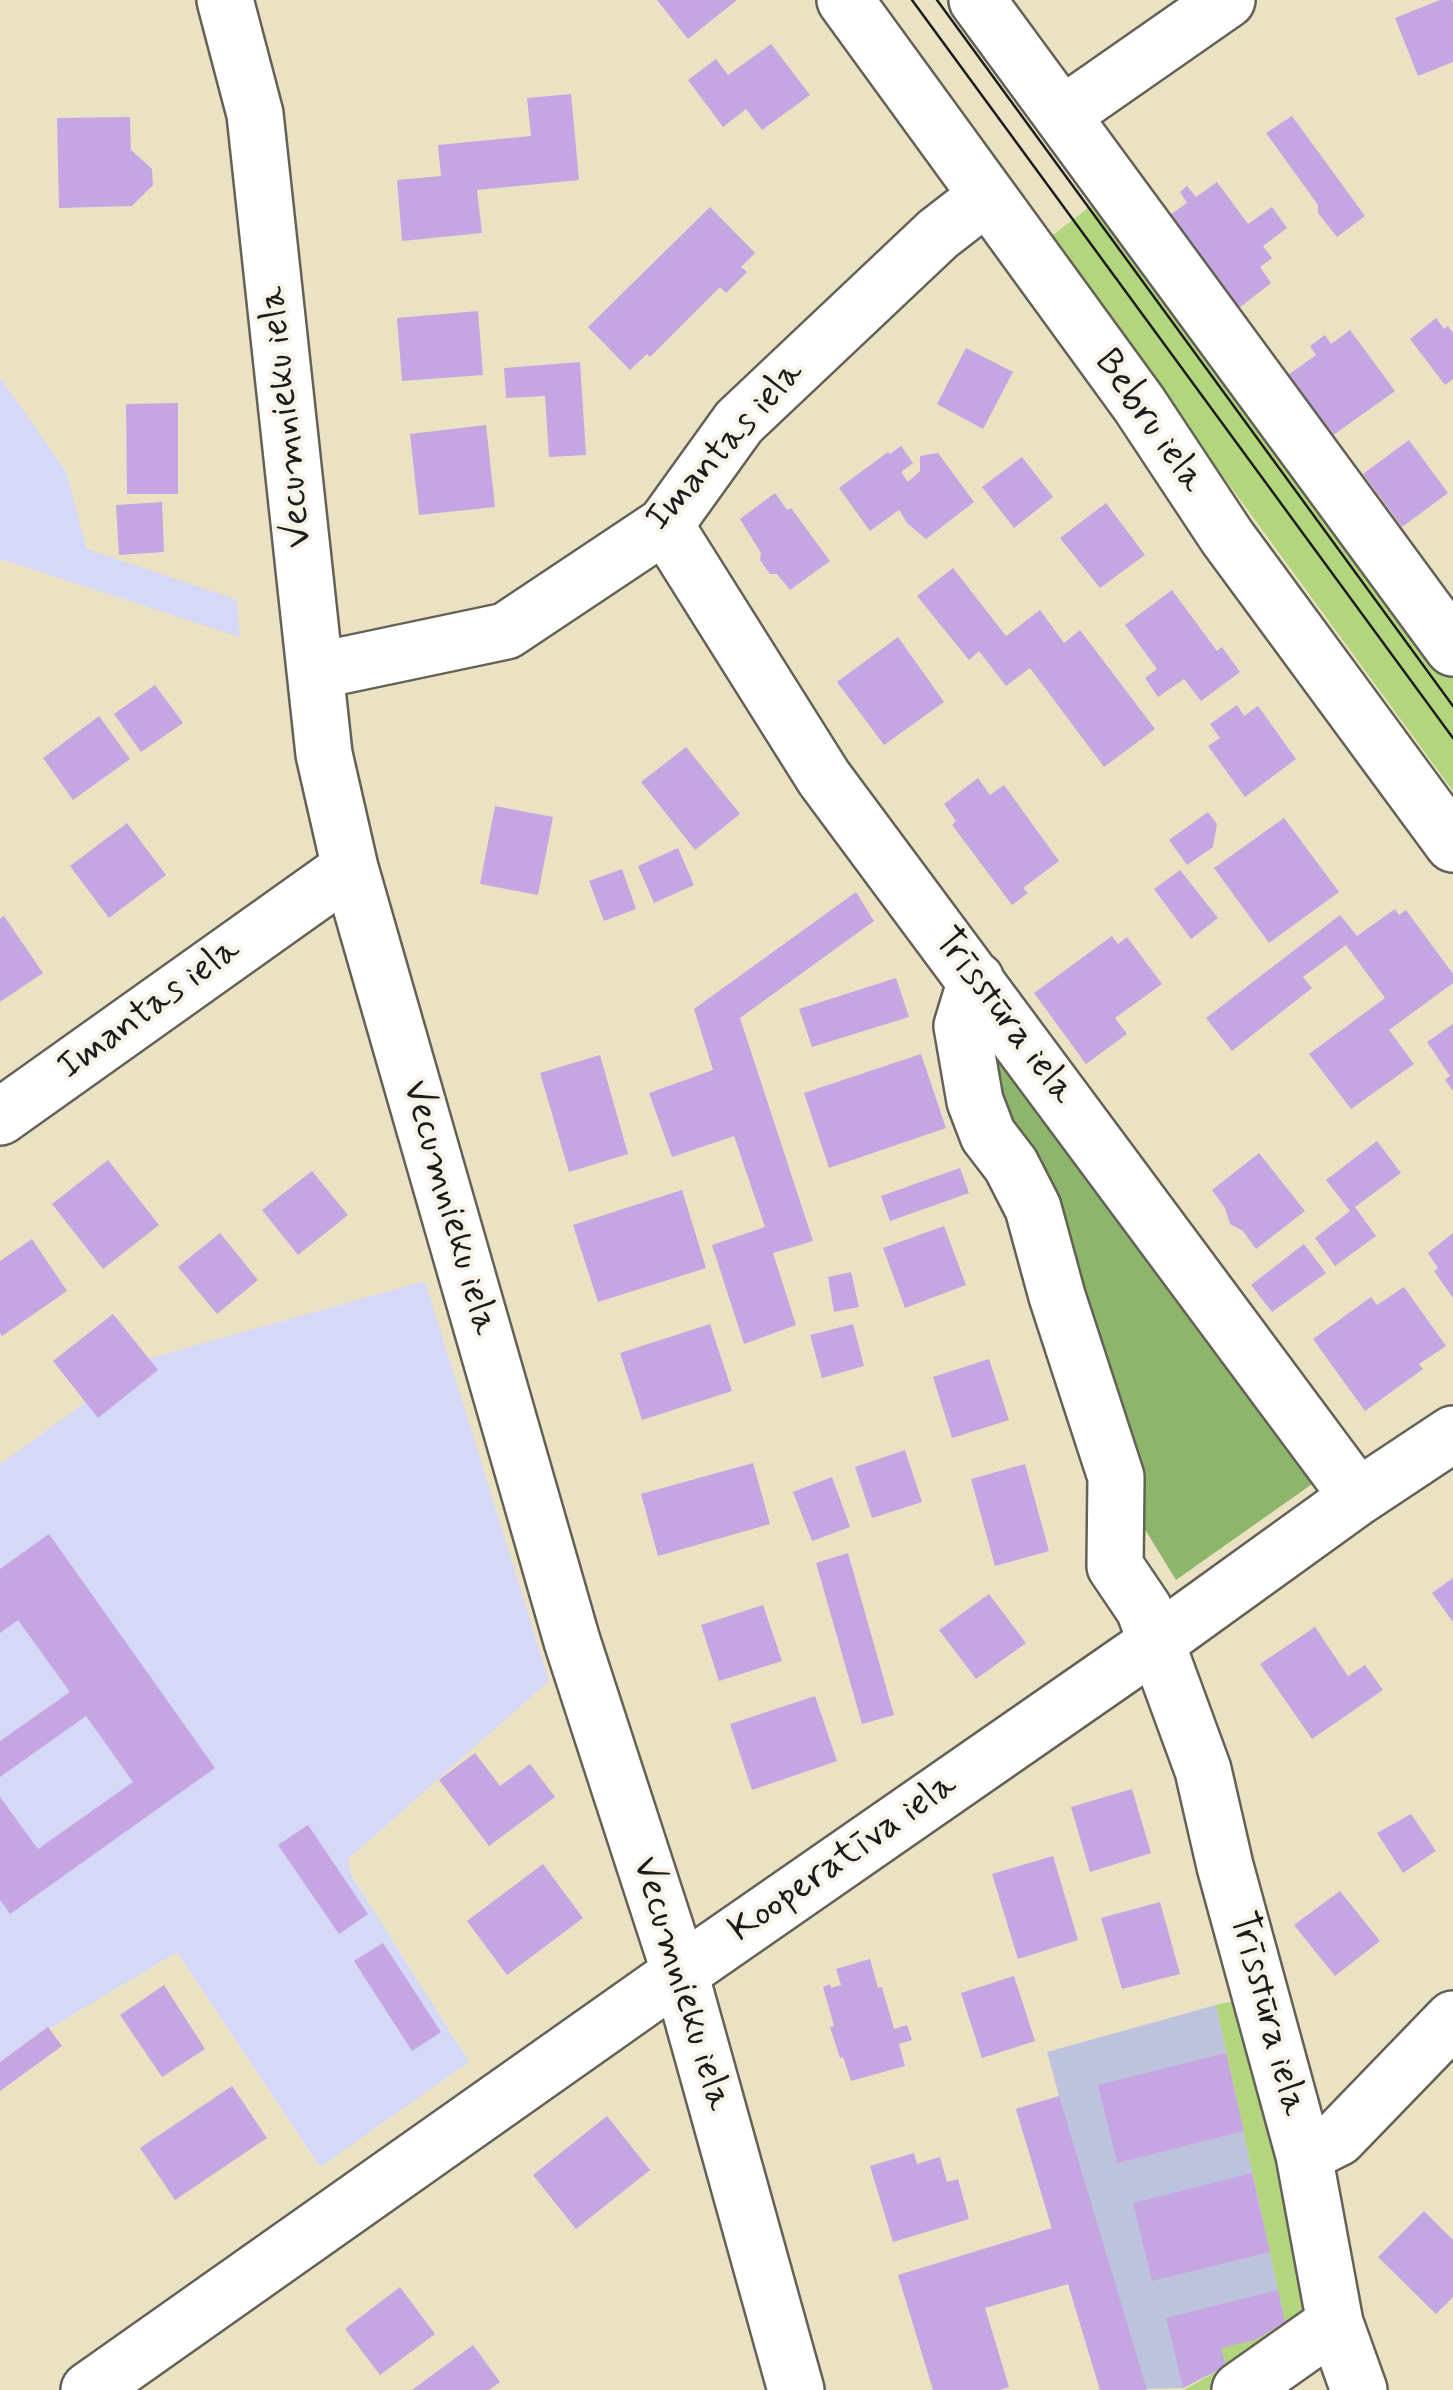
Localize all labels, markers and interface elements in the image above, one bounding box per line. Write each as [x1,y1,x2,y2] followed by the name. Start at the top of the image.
[252,284,324,550] street label: Vecumnieku iela
[1082,342,1214,502] street label: Bebru iela
[637,352,815,542] street label: Imantas iela
[922,920,1084,1114] street label: Trīsstūra iela
[50,929,250,1091] street label: Imantas iela
[390,1075,506,1341] street label: Vecumnieku iela
[721,1764,967,1954] street label: Kooperatīva iela
[620,1852,740,2116] street label: Vecumnieku iela
[1217,1907,1315,2121] street label: Trīsstūra iela

